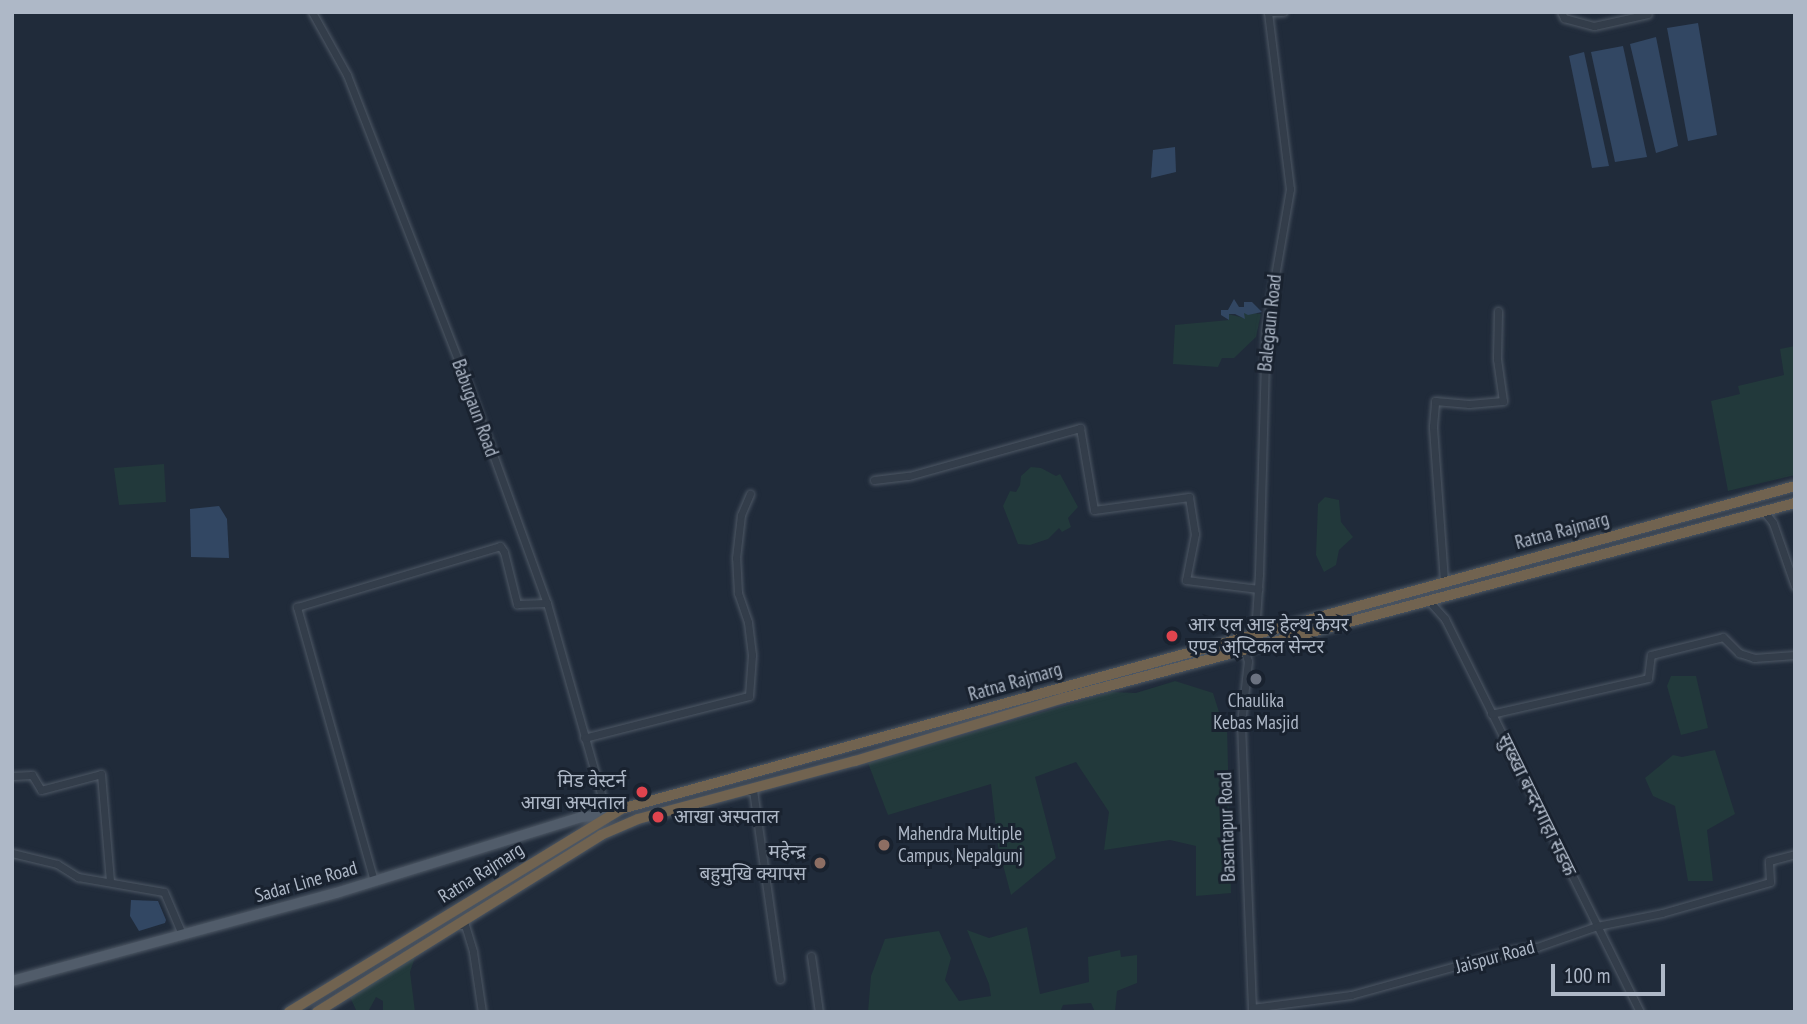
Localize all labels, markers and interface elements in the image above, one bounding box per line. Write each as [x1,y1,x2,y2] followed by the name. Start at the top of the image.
[1254,273,1286,373] street label: Balegaun Road
[447,356,503,460] street label: Babugaun Road
[1513,508,1611,554] street label: Ratna Rajmarg
[1188,614,1349,658] place label: आर एल आइ हेल्थ केयर एण्ड अ्प्टिकल सेन्टर
[1162,626,1182,646] marker: आर एल आइ हेल्थ केयर एण्ड अ्प्टिकल सेन्टर
[966,658,1064,706] street label: Ratna Rajmarg
[1248,671,1264,687] marker: Chaulika Kebas Masjid
[1213,690,1299,734] place label: Chaulika Kebas Masjid
[1493,730,1581,880] street label: सुख्खा बन्दरगाहा सडक
[521,770,626,814] place label: मिड वेस्टर्न आखा अस्पताल
[1214,772,1240,882] street label: Basantapur Road
[632,782,652,802] marker: मिड वेस्टर्न आखा अस्पताल
[674,806,779,828] place label: आखा अस्पताल
[648,807,668,827] marker: आखा अस्पताल
[898,823,1024,867] place label: Mahendra Multiple Campus, Nepalgunj
[876,837,892,853] marker: Mahendra Multiple Campus, Nepalgunj
[434,838,528,908] street label: Ratna Rajmarg
[699,841,806,885] place label: महेन्द्र बहुमुखि क्यापस
[812,855,828,871] marker: महेन्द्र बहुमुखि क्यापस
[252,857,360,907] street label: Sadar Line Road
[1453,936,1537,978] street label: Jaispur Road
[1555,950,1669,994] scale bar
[1564,962,1610,989] text: 100 m

